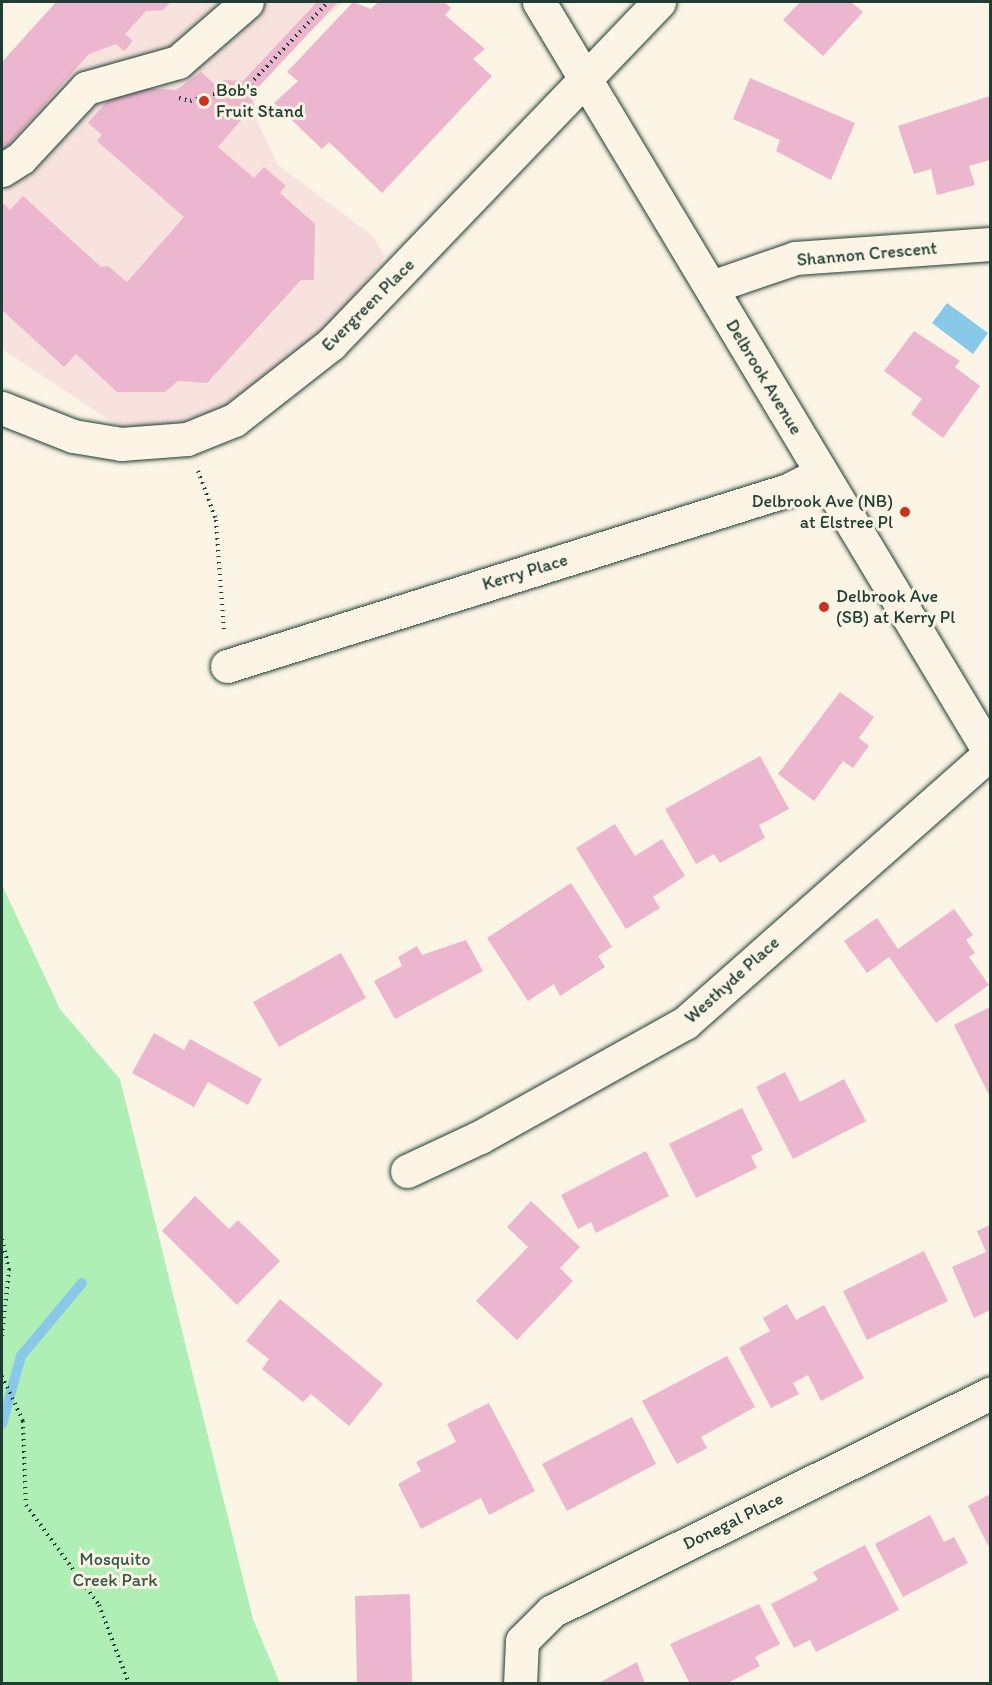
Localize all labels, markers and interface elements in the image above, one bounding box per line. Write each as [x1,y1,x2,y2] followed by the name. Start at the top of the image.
[216,80,303,122] place label: Bob's Fruit Stand
[197,94,211,108] marker: Bob's Fruit Stand
[796,237,938,271] street label: Shannon Crescent
[317,254,419,356] street label: Evergreen Place
[721,316,807,438] street label: Delbrook Avenue
[752,491,893,534] place label: Delbrook Ave (NB) at Elstree Pl
[898,505,912,519] marker: Delbrook Ave (NB) at Elstree Pl
[480,549,570,595] street label: Kerry Place
[836,586,955,628] place label: Delbrook Ave (SB) at Kerry Pl
[817,600,831,614] marker: Delbrook Ave (SB) at Kerry Pl
[680,932,784,1028] street label: Westhyde Place
[679,1487,787,1555] street label: Donegal Place
[73,1549,157,1592] park label: Mosquito Creek Park

